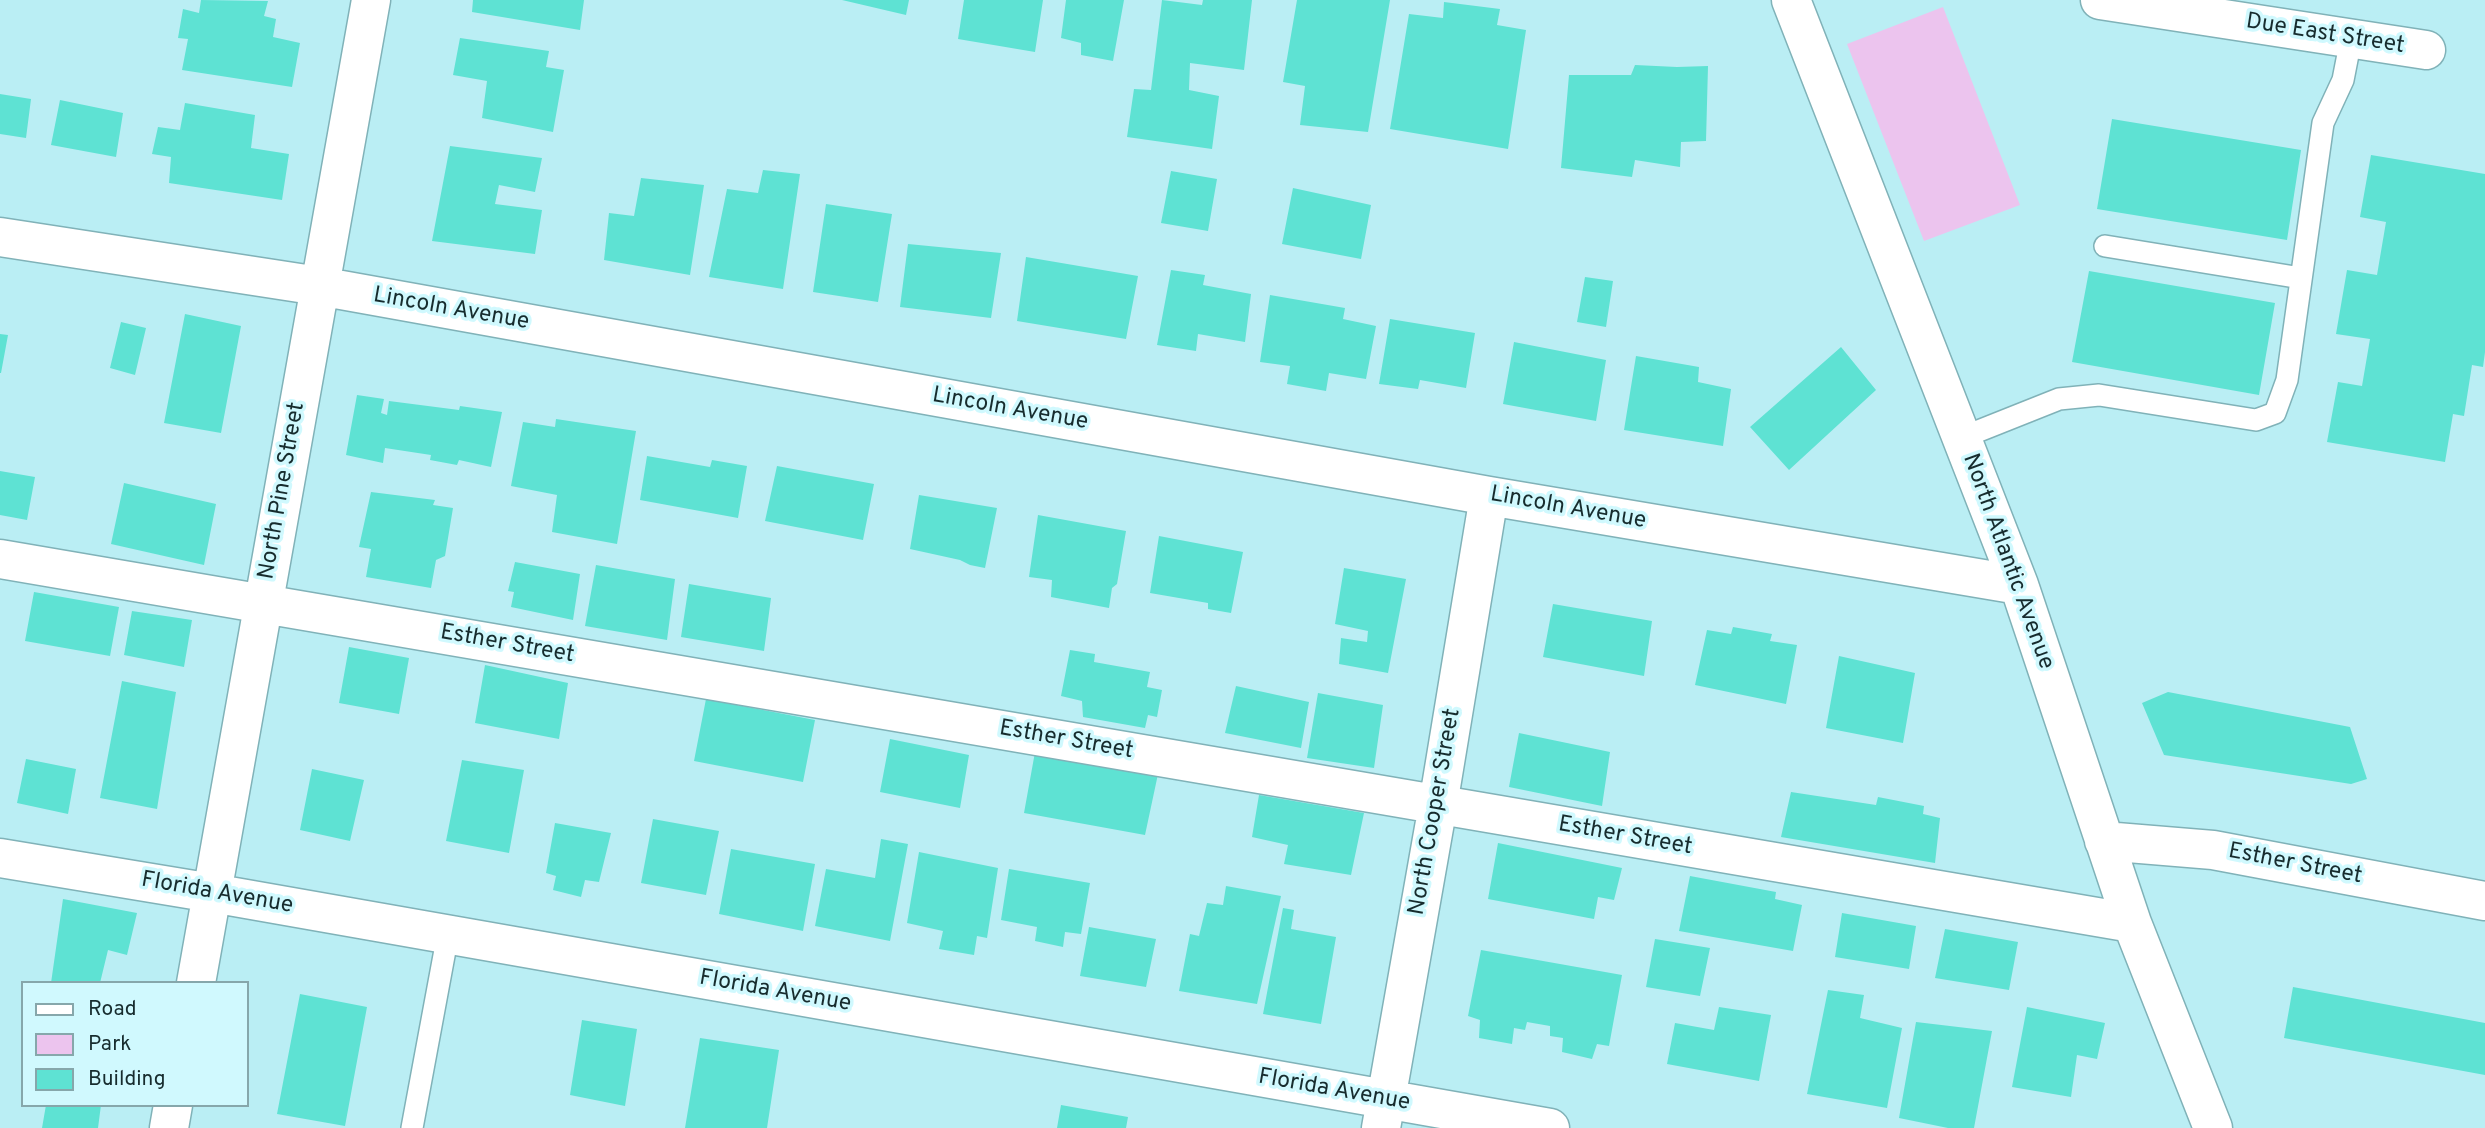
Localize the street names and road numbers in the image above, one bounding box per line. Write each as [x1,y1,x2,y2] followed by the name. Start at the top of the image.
[2244,9,2406,61] street label: Due East Street
[371,283,531,337] street label: Lincoln Avenue
[930,383,1090,437] street label: Lincoln Avenue
[254,400,312,582] street label: North Pine Street
[1955,450,2059,674] street label: North Atlantic Avenue
[1488,482,1648,536] street label: Lincoln Avenue
[438,620,576,670] street label: Esther Street
[1404,706,1468,918] street label: North Cooper Street
[997,716,1135,766] street label: Esther Street
[1556,812,1694,862] street label: Esther Street
[2226,839,2364,891] street label: Esther Street
[139,867,295,921] street label: Florida Avenue
[697,965,853,1019] street label: Florida Avenue
[1256,1064,1412,1118] street label: Florida Avenue

